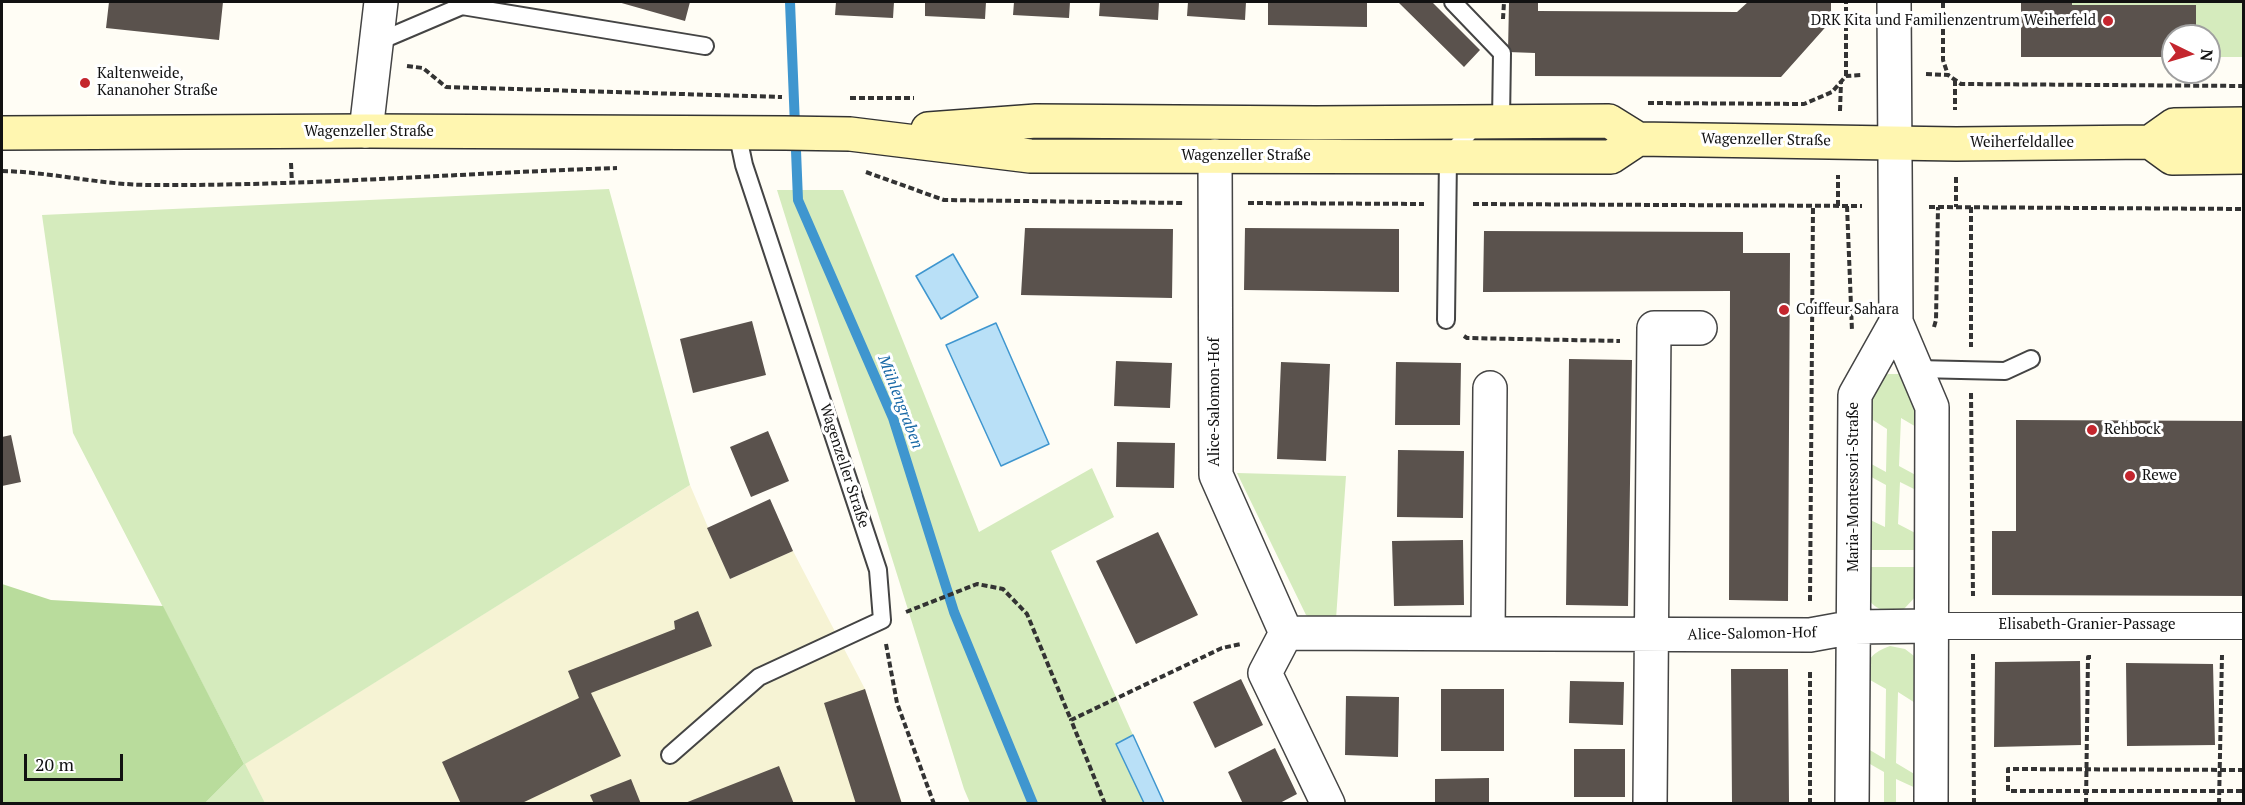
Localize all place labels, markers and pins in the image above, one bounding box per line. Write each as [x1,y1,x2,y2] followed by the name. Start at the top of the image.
[1811,12,2096,30] place label: DRK Kita und Familienzentrum Weiherfeld
[2101,14,2115,28] marker: DRK Kita und Familienzentrum Weiherfeld
[97,65,218,100] place label: Kaltenweide, Kananoher Straße
[78,76,92,90] marker: Kaltenweide, Kananoher Straße
[1796,301,1899,319] place label: Coiffeur Sahara
[1777,303,1791,317] marker: Coiffeur Sahara
[2104,421,2161,439] place label: Rehbock
[2085,423,2099,437] marker: Rehbock
[2142,467,2177,485] place label: Rewe
[2123,469,2137,483] marker: Rewe

